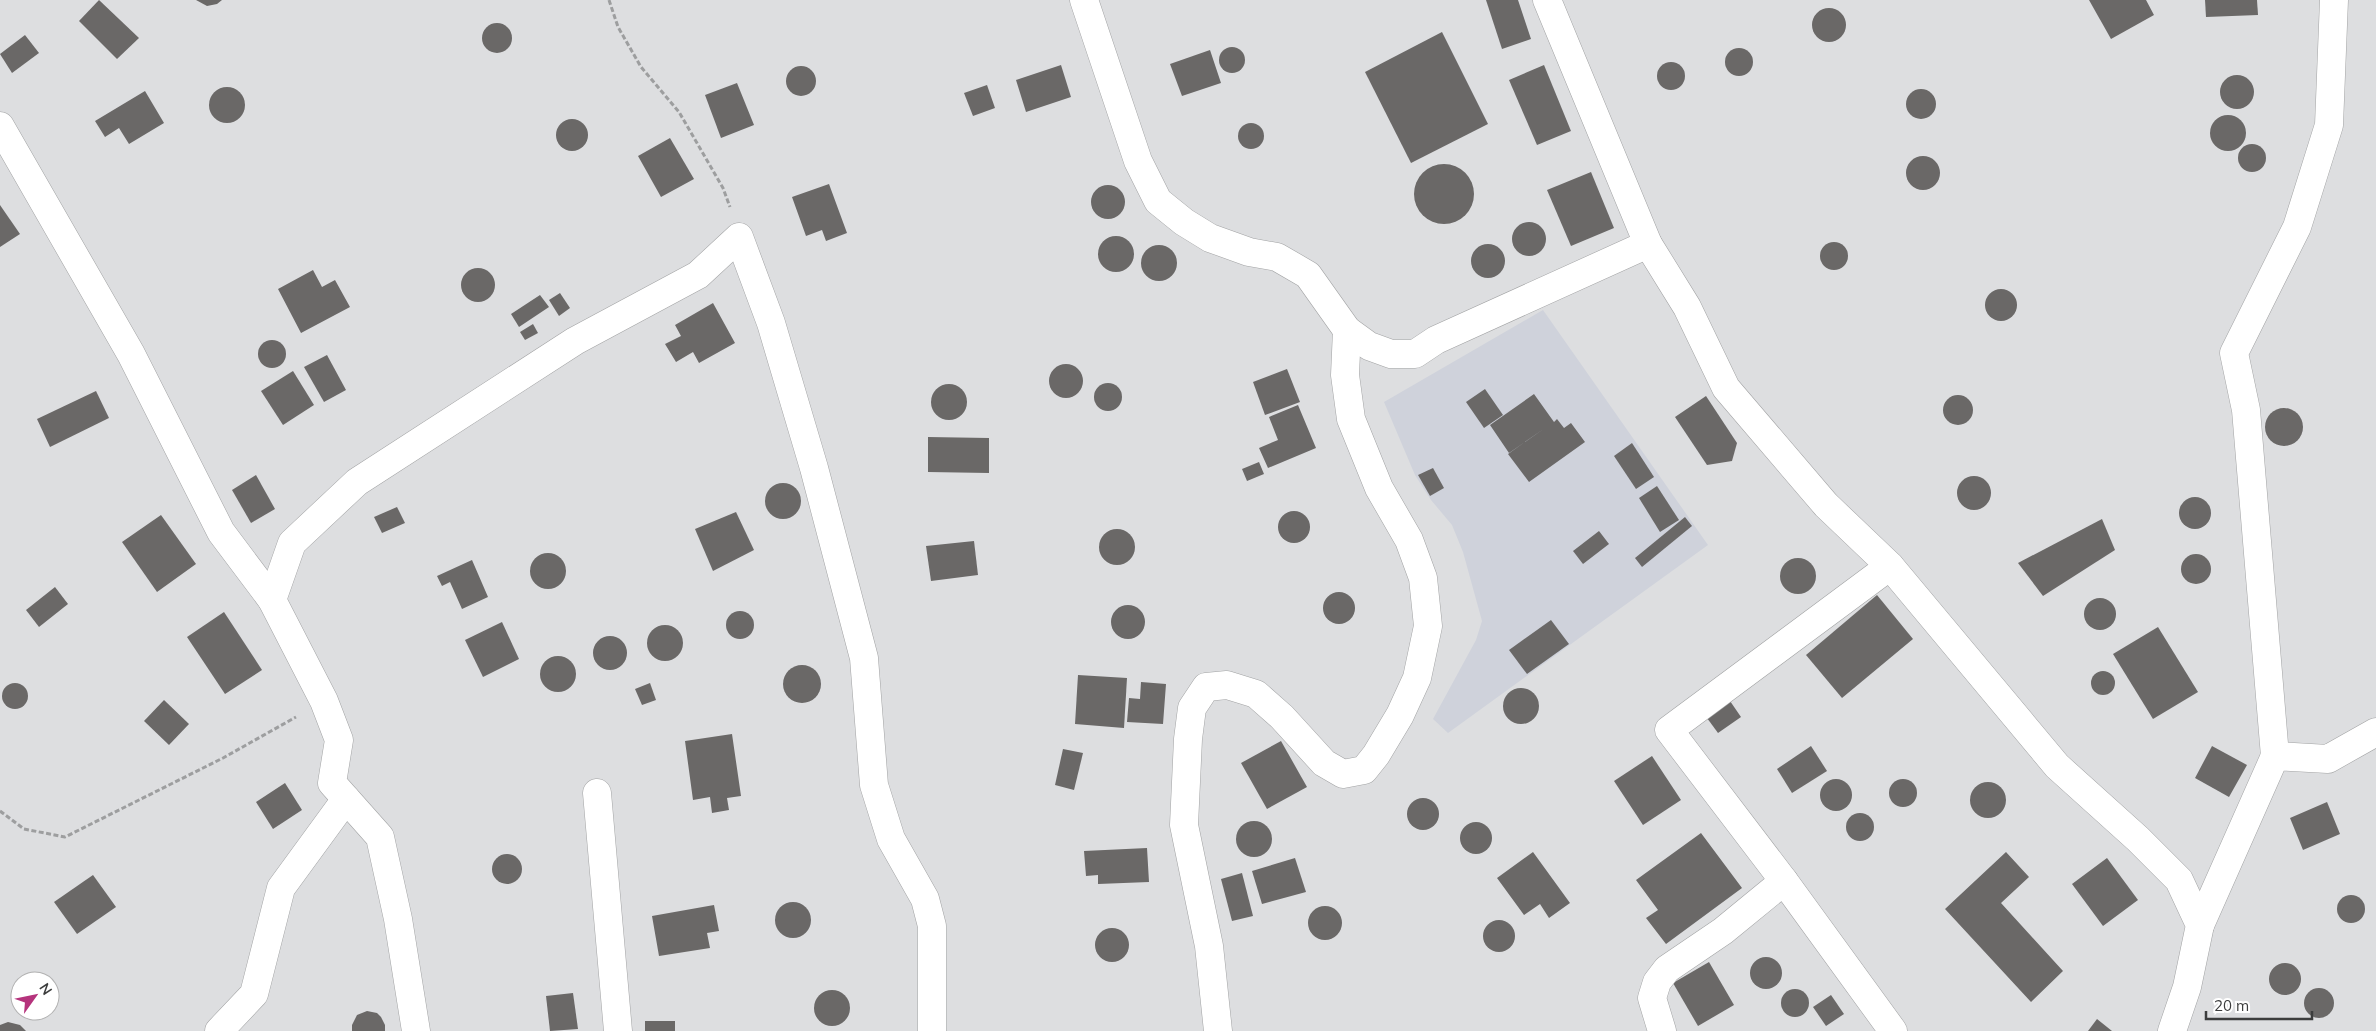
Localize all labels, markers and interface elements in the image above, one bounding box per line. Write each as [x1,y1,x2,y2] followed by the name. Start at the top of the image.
[10,971,60,1021] north arrow
[35,980,56,998] text: N
[2206,988,2312,1020] scale bar
[2214,996,2249,1015] text: 20 m

